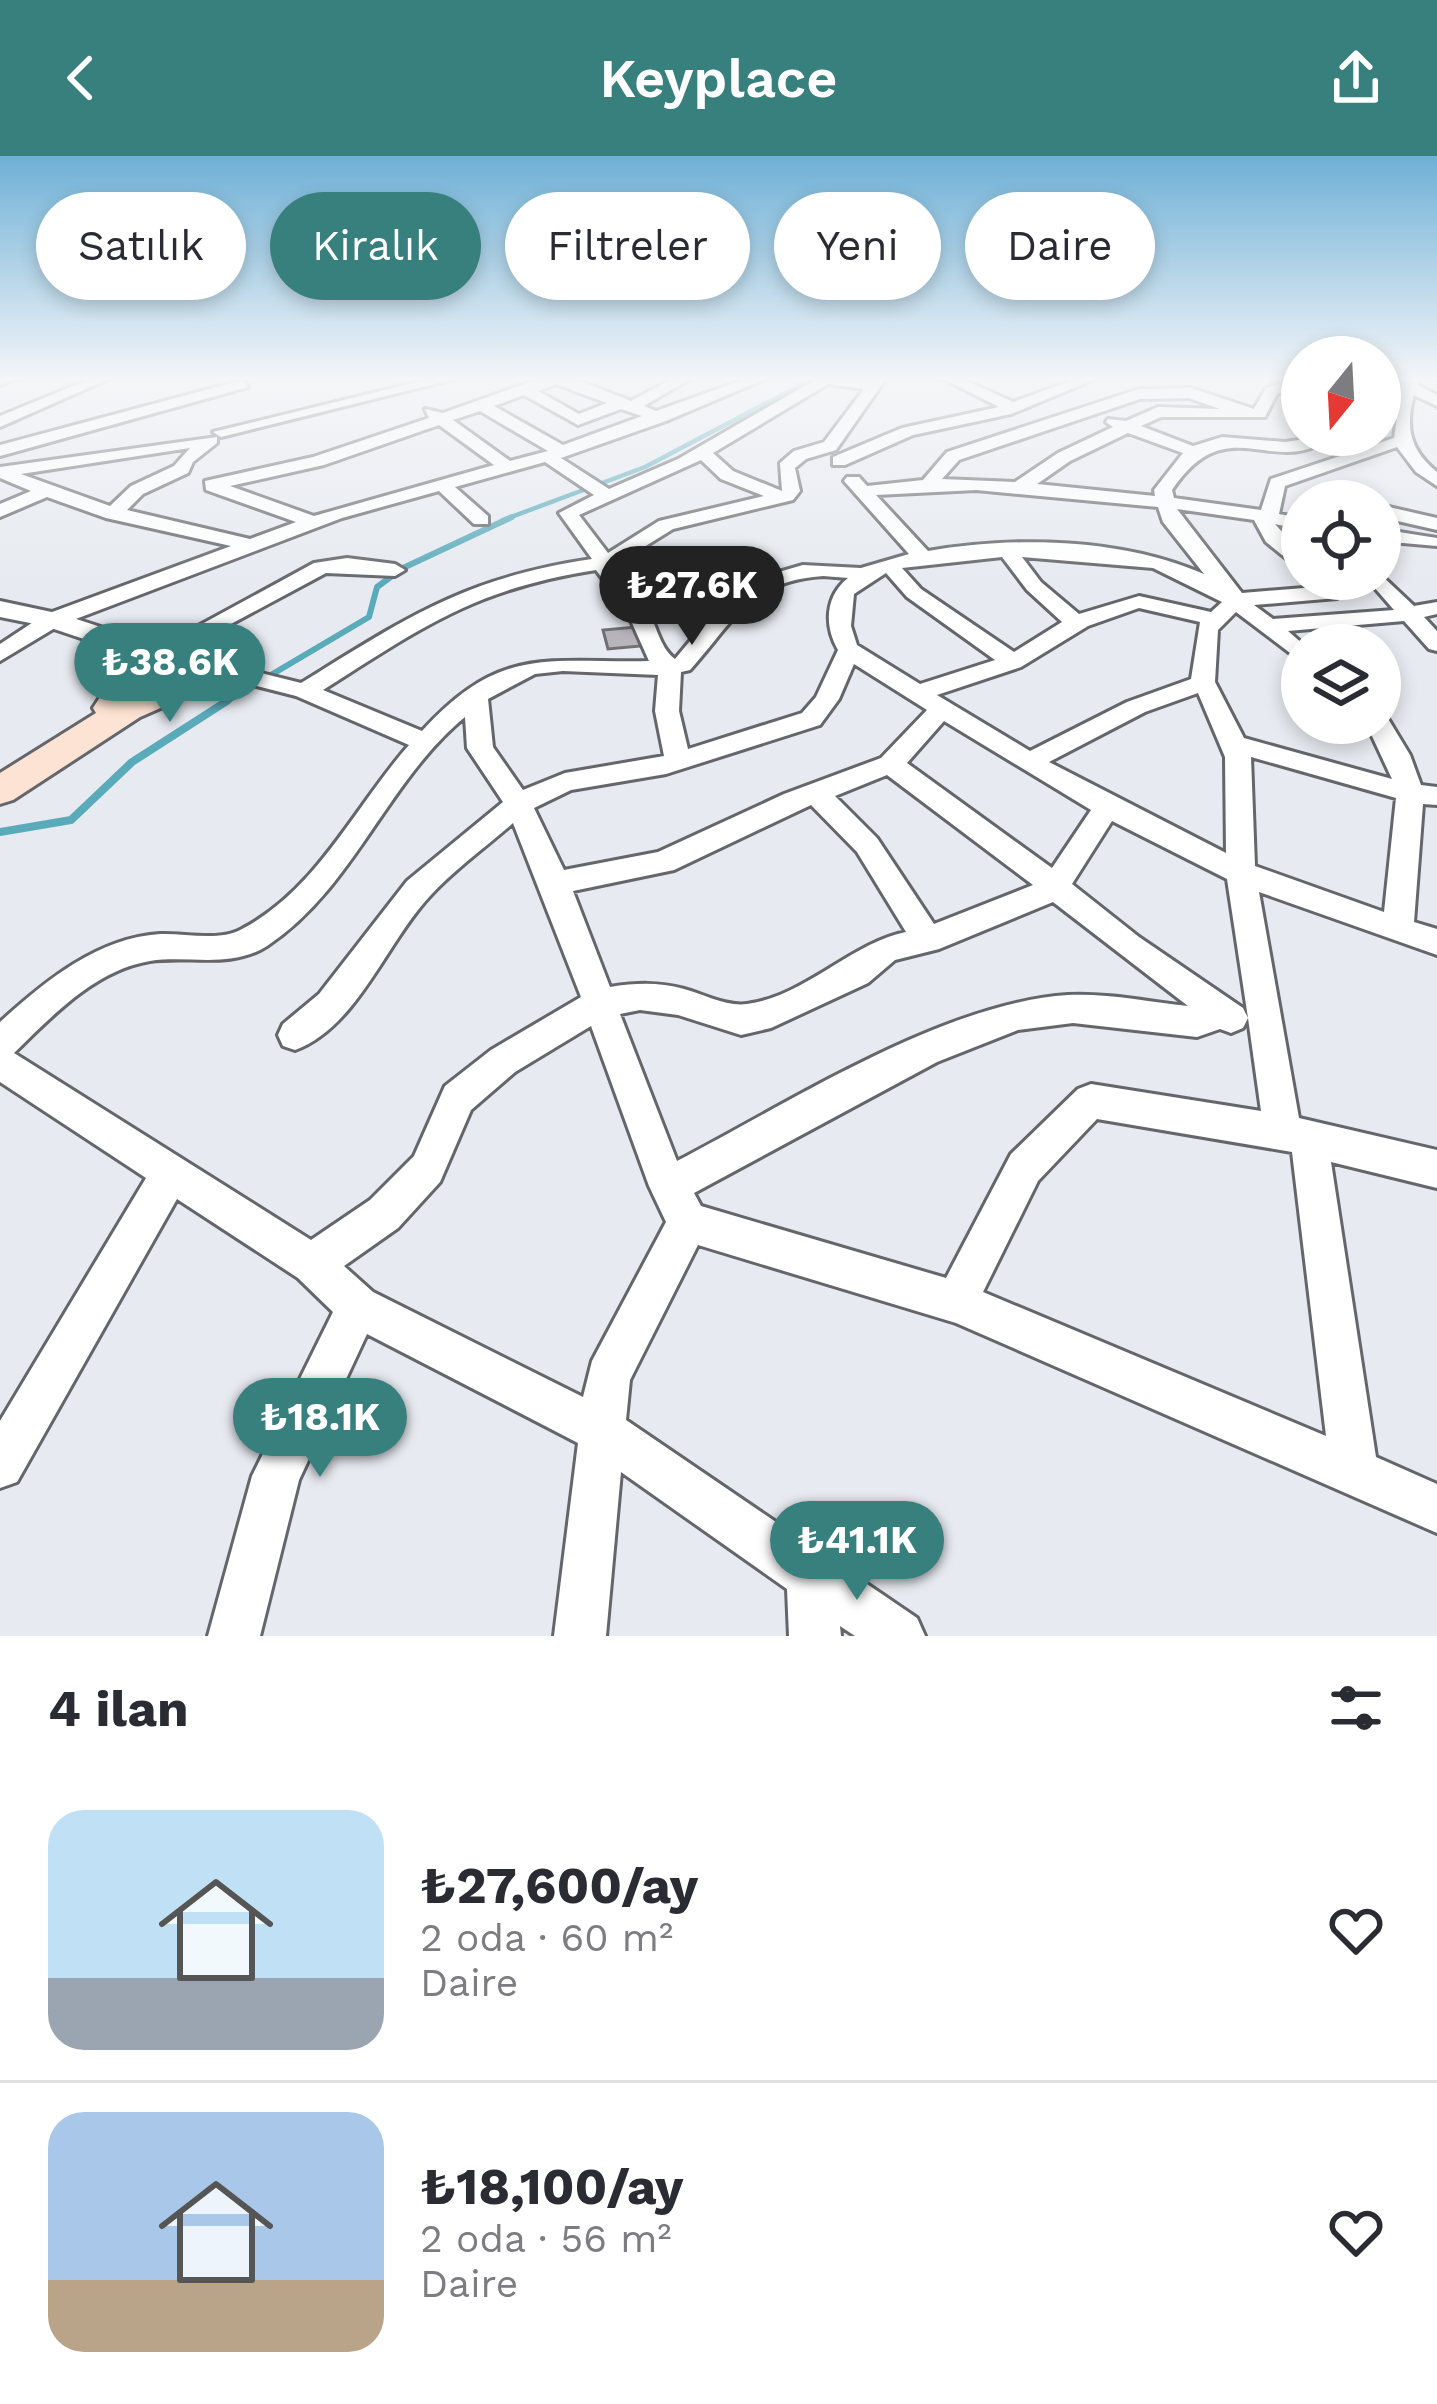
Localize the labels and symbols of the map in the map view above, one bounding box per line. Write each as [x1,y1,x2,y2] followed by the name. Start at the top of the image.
[1281,336,1401,456] north arrow
[594,546,790,648] pin: ₺27.6K
[72,623,268,725] pin: ₺38.6K
[222,1378,418,1480] pin: ₺18.1K
[759,1501,955,1603] pin: ₺41.1K

